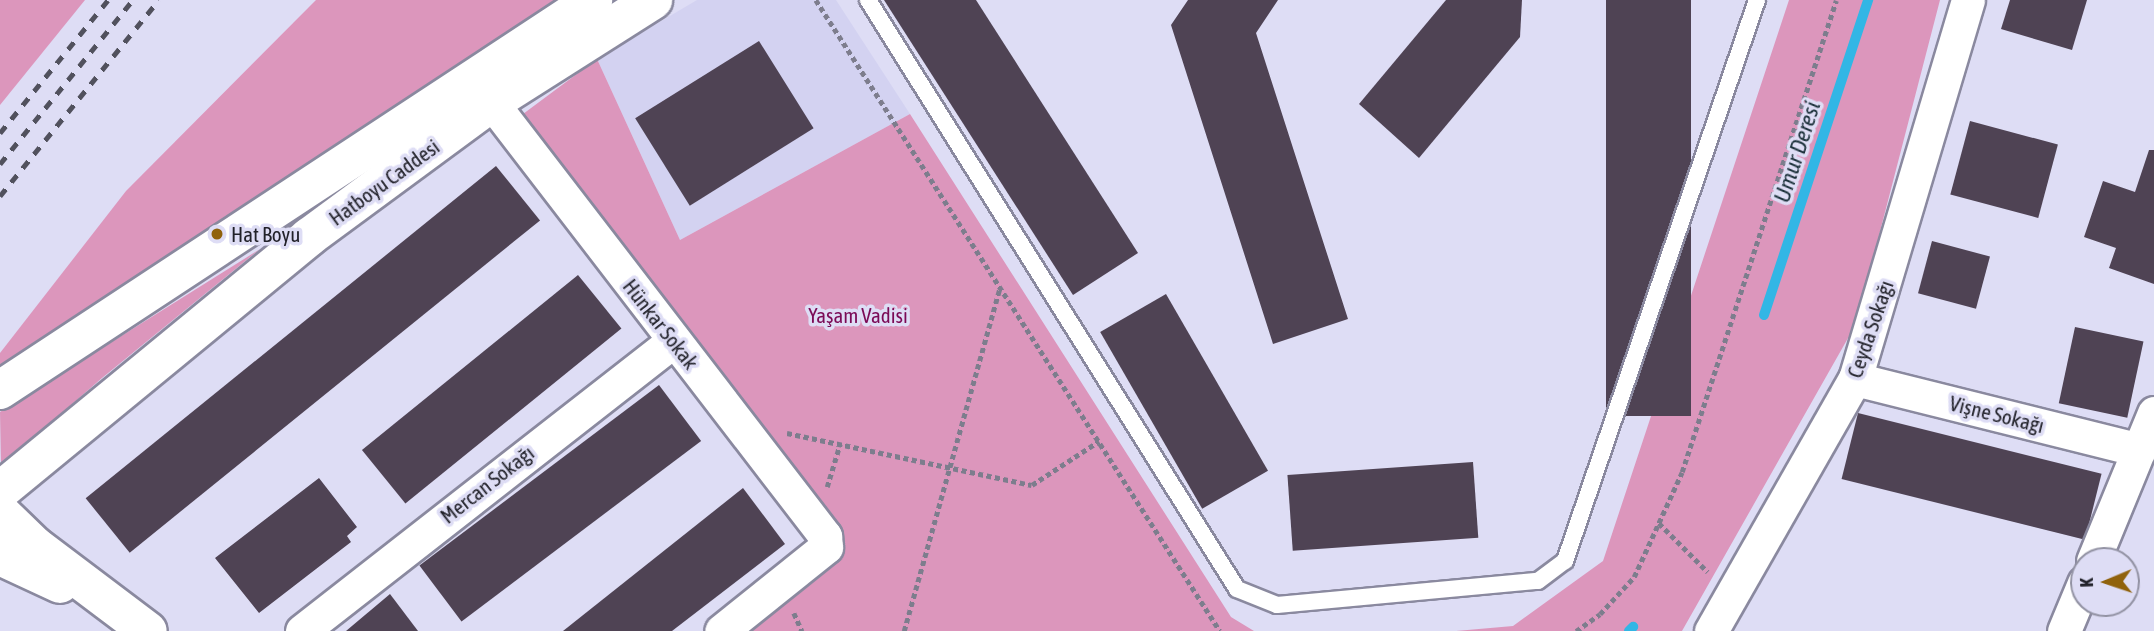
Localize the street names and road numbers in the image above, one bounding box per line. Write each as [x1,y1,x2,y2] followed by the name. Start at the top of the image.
[324,134,444,230] street label: Hatboyu Caddesi
[618,274,704,374] street label: Hünkar Sokak
[1842,277,1898,381] street label: Ceyda Sokağı
[1947,390,2047,438] street label: Vişne Sokağı
[435,440,539,528] street label: Mercan Sokağı

